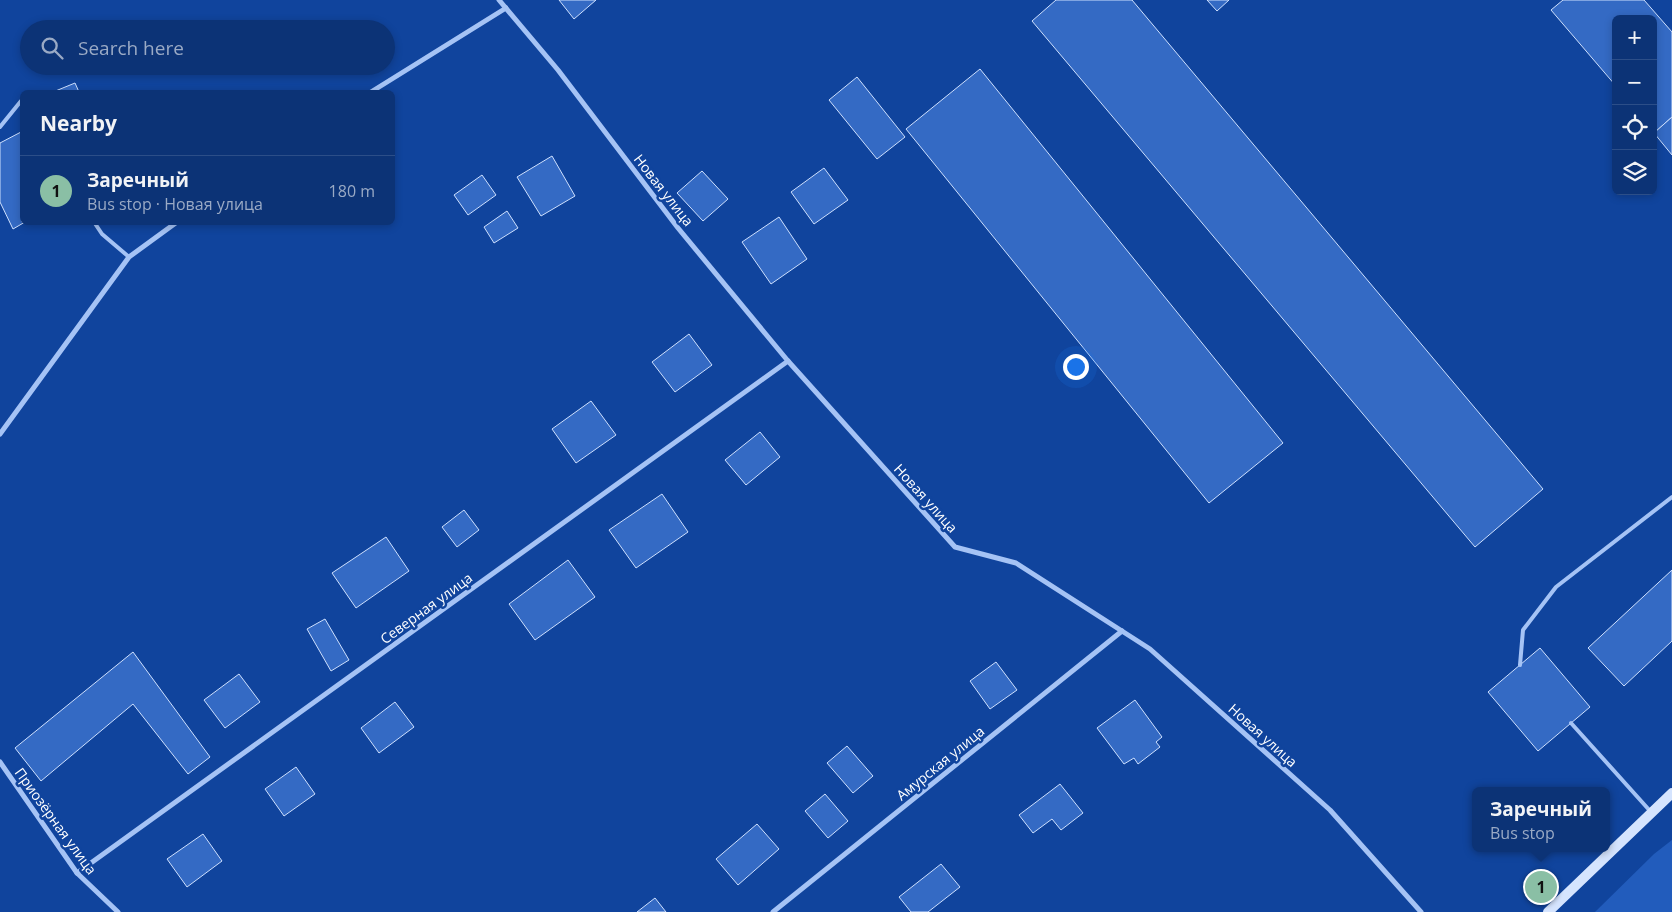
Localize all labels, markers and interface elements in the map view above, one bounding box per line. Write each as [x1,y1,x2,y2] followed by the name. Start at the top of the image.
[1612,15,1657,195] map controls
[1612,15,1657,60] button: +
[20,20,395,75] search box
[38,34,66,62] icon: search
[78,35,184,61] text: Search here
[1612,60,1657,105] button: −
[1612,105,1657,150] button: locate
[40,109,117,137] text: Nearby
[630,150,698,230] street label: Новая улица
[1612,150,1657,195] button: layers
[87,167,189,193] text: Заречный
[51,180,61,202] text: 1
[329,180,375,202] text: 180 m
[87,193,263,215] text: Bus stop · Новая улица
[1063,354,1089,380] your location
[890,460,962,536] street label: Новая улица
[376,568,476,648] street label: Северная улица
[1225,699,1301,771] street label: Новая улица
[892,722,988,804] street label: Амурская улица
[11,764,101,878] street label: Приозёрная улица
[1472,787,1610,852] popup
[1490,796,1592,822] text: Заречный
[1490,822,1555,844] text: Bus stop
[1525,868,1557,906] pin: 1

